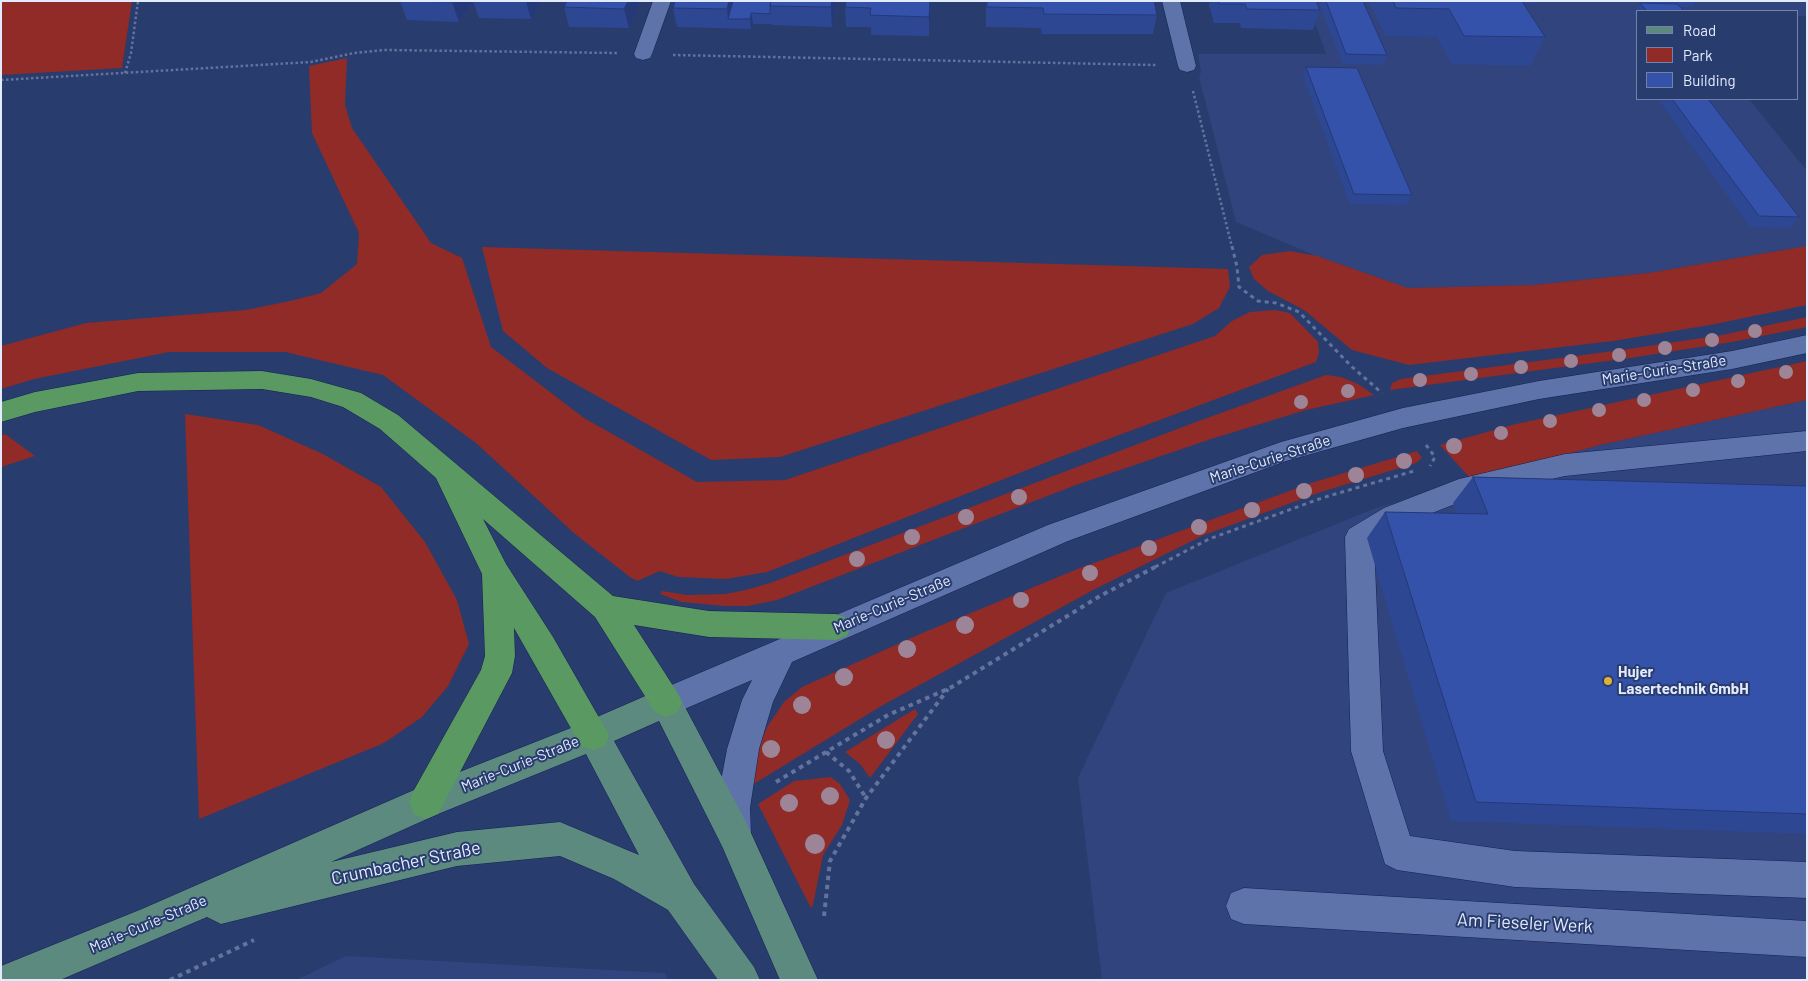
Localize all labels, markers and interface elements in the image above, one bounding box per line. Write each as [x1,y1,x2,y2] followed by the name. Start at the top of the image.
[1636,10,1798,100] legend
[1683,21,1716,39] text: Road
[1683,46,1712,64] text: Park
[1683,71,1736,89] text: Building
[1601,351,1727,389] street label: Marie-Curie-Straße
[1208,431,1332,487] street label: Marie-Curie-Straße
[831,571,953,637] street label: Marie-Curie-Straße
[1618,663,1749,698] place label: Hujer Lasertechnik GmbH
[1602,675,1614,687] marker: Hujer Lasertechnik GmbH
[458,732,582,796] street label: Marie-Curie-Straße
[329,837,483,889] street label: Crumbacher Straße
[87,891,209,957] street label: Marie-Curie-Straße
[1457,909,1593,937] street label: Am Fieseler Werk

